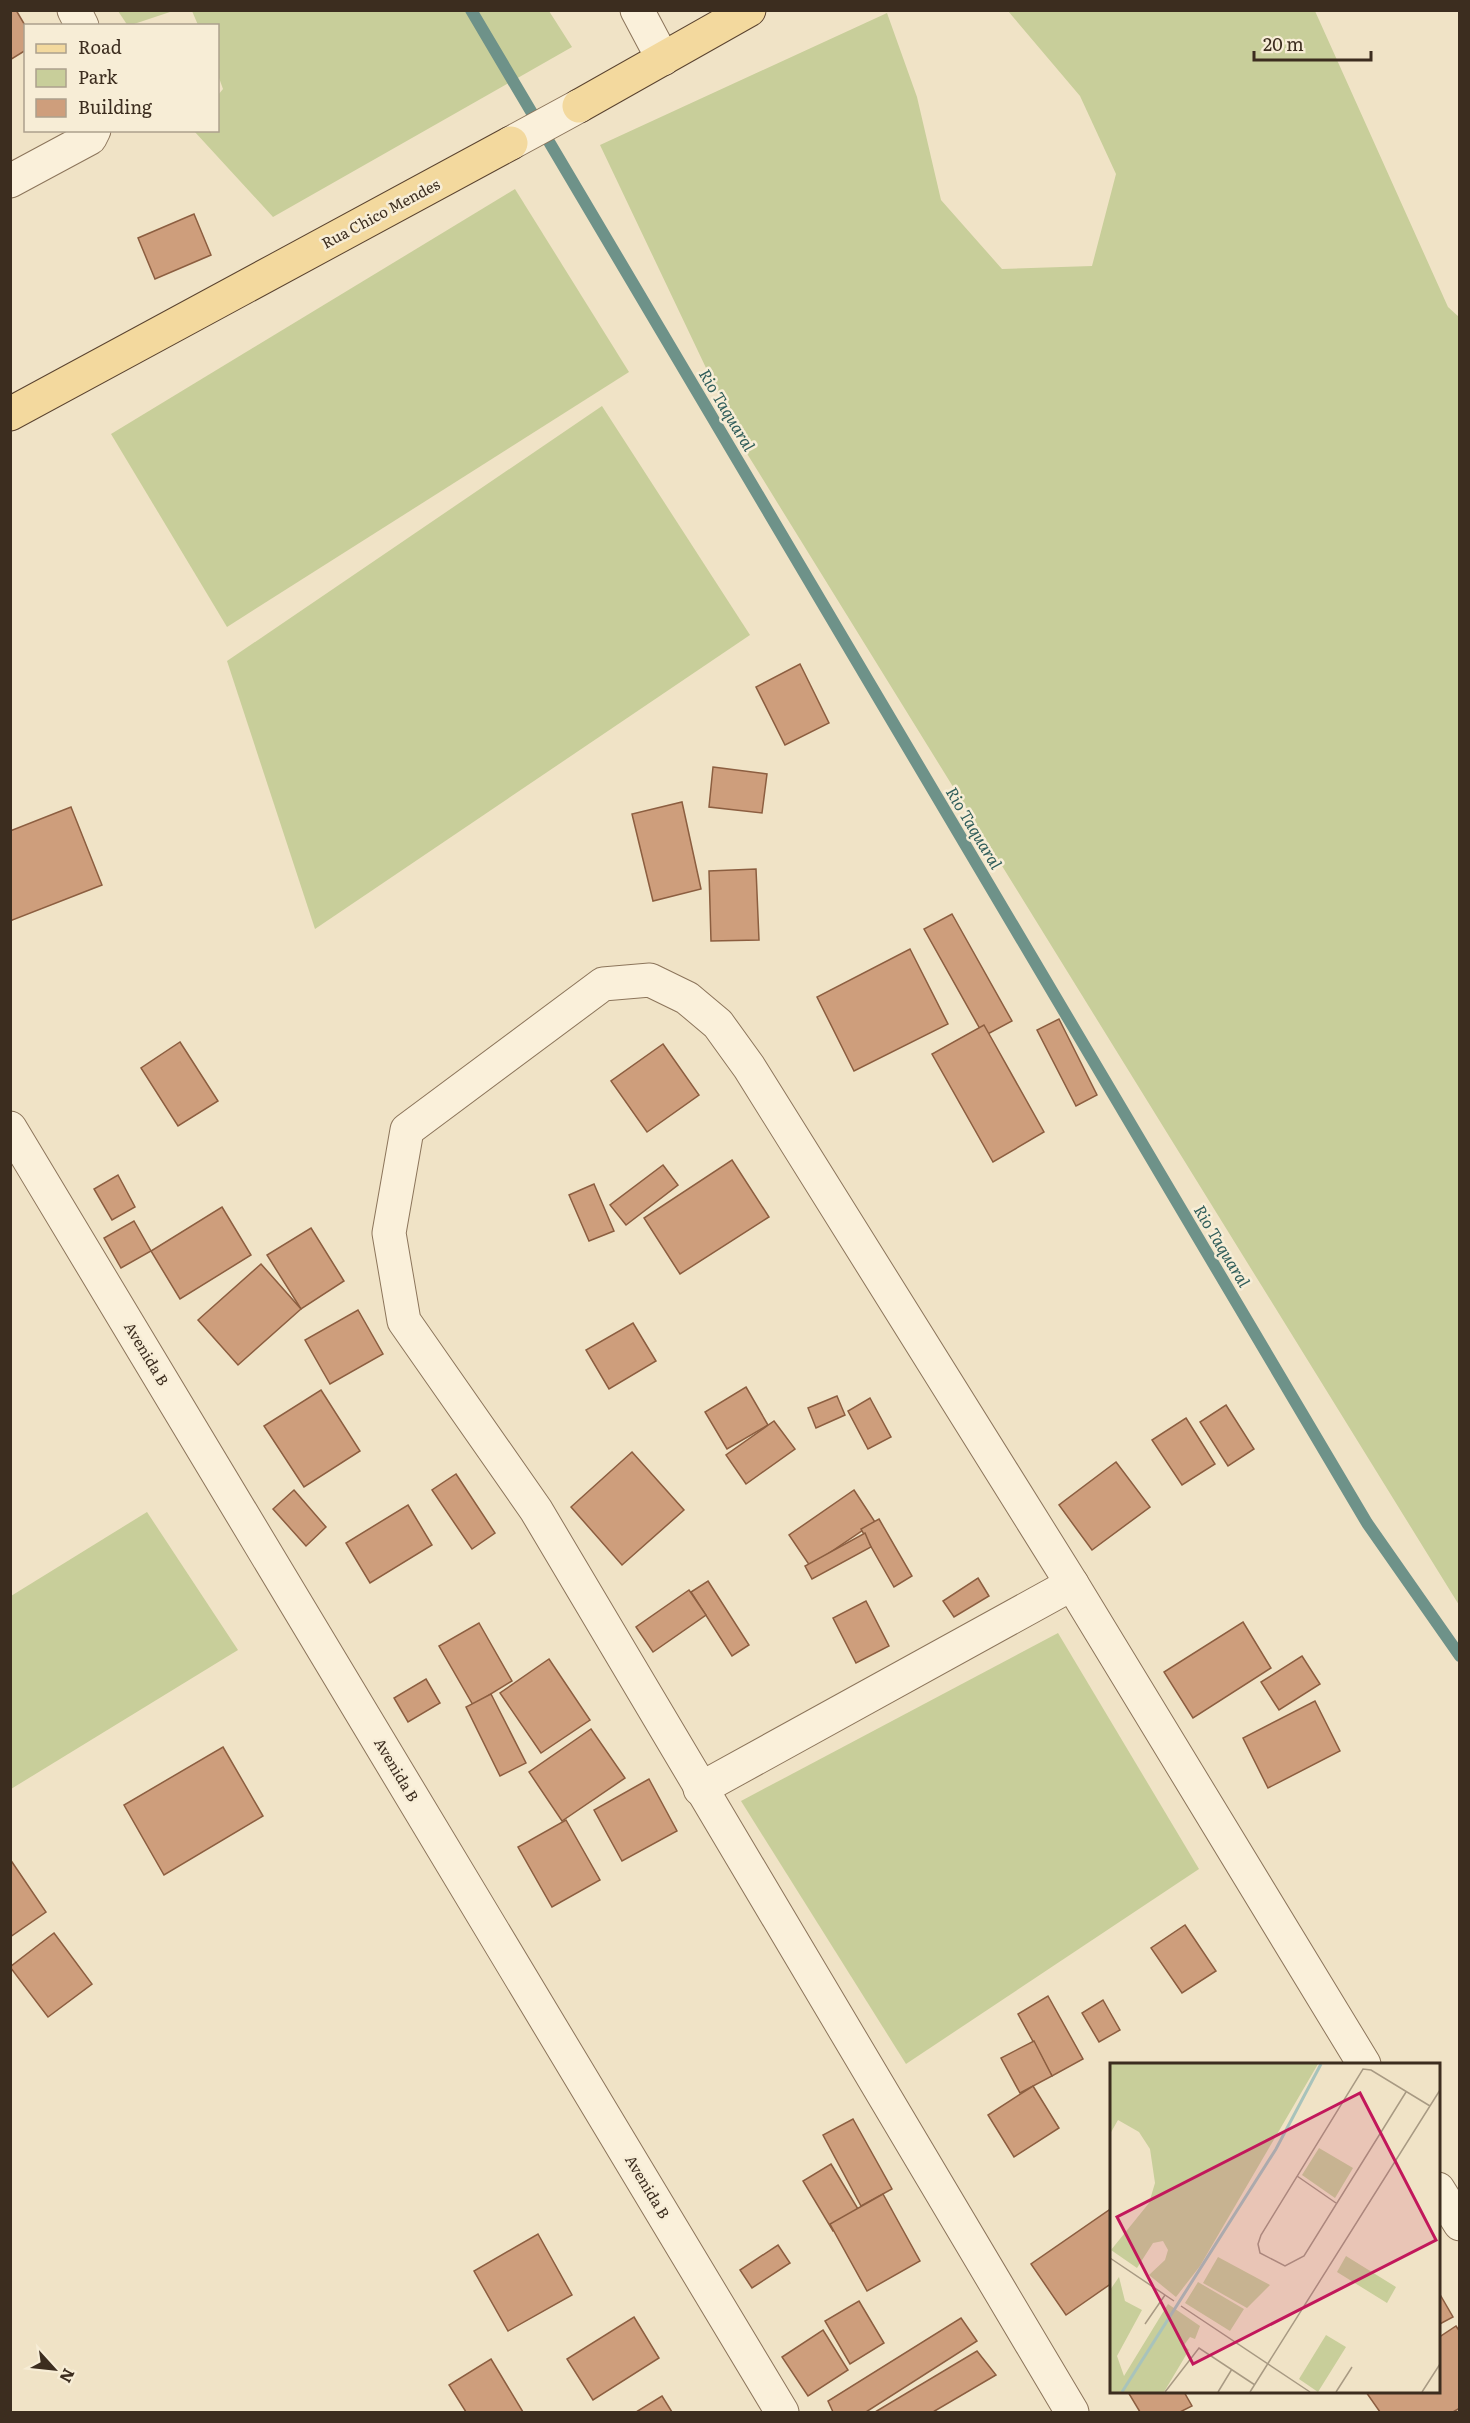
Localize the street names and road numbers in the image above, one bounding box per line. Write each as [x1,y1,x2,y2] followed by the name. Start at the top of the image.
[317,172,444,254] street label: Rua Chico Mendes
[119,1317,175,1390] street label: Avenida B
[369,1733,425,1806] street label: Avenida B
[620,2150,676,2223] street label: Avenida B

